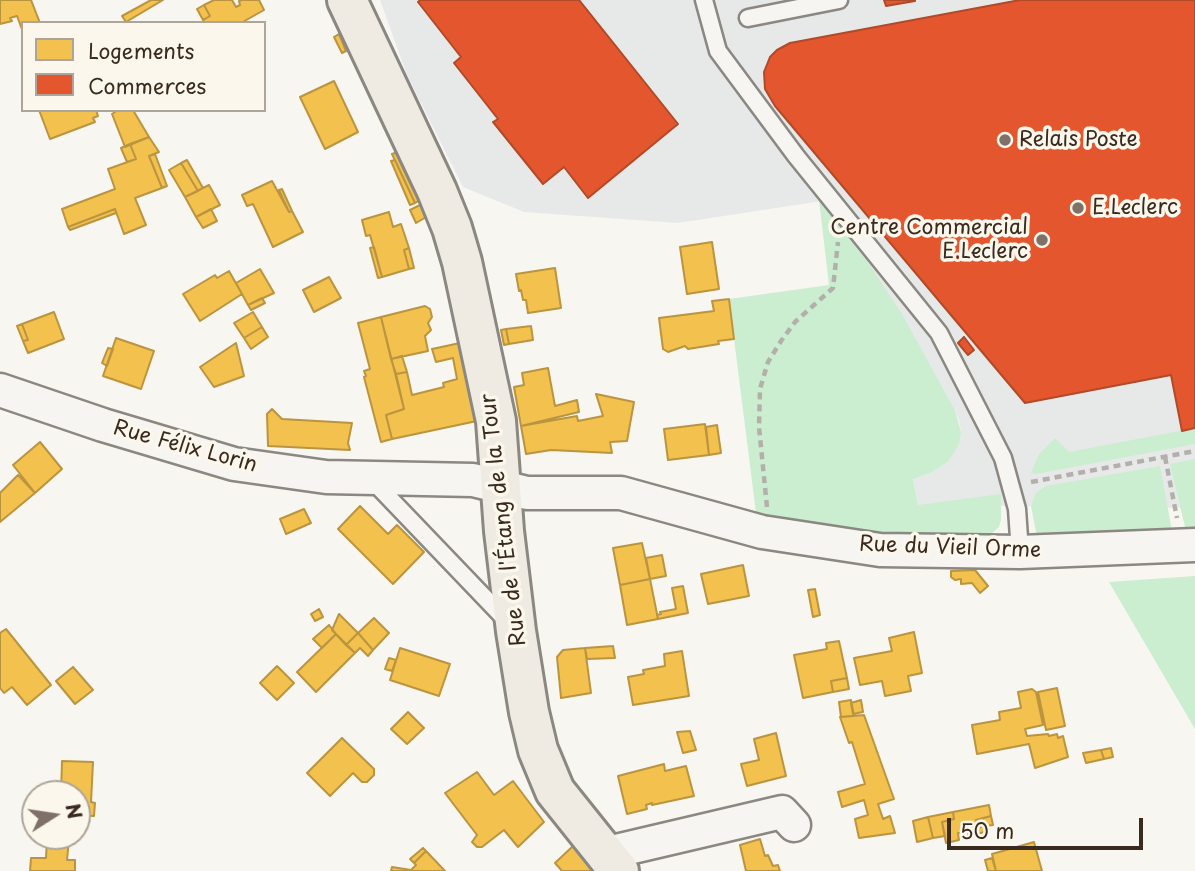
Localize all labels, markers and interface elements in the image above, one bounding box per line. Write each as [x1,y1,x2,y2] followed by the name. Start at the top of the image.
[21,21,266,112] legend
[88,34,194,66] text: Logements
[88,69,206,101] text: Commerces
[1019,127,1138,153] place label: Relais Poste
[997,132,1013,148] marker: Relais Poste
[1092,195,1178,221] place label: E.Leclerc
[1070,200,1086,216] marker: E.Leclerc
[830,215,1028,265] place label: Centre Commercial E.Leclerc
[1034,232,1050,248] marker: Centre Commercial E.Leclerc
[476,392,532,648] street label: Rue de l'Étang de la Tour
[110,416,260,478] street label: Rue Félix Lorin
[858,532,1042,564] street label: Rue du Vieil Orme
[21,780,91,850] north arrow
[59,801,90,821] text: N
[950,804,1146,848] scale bar
[960,814,1014,846] text: 50 m

